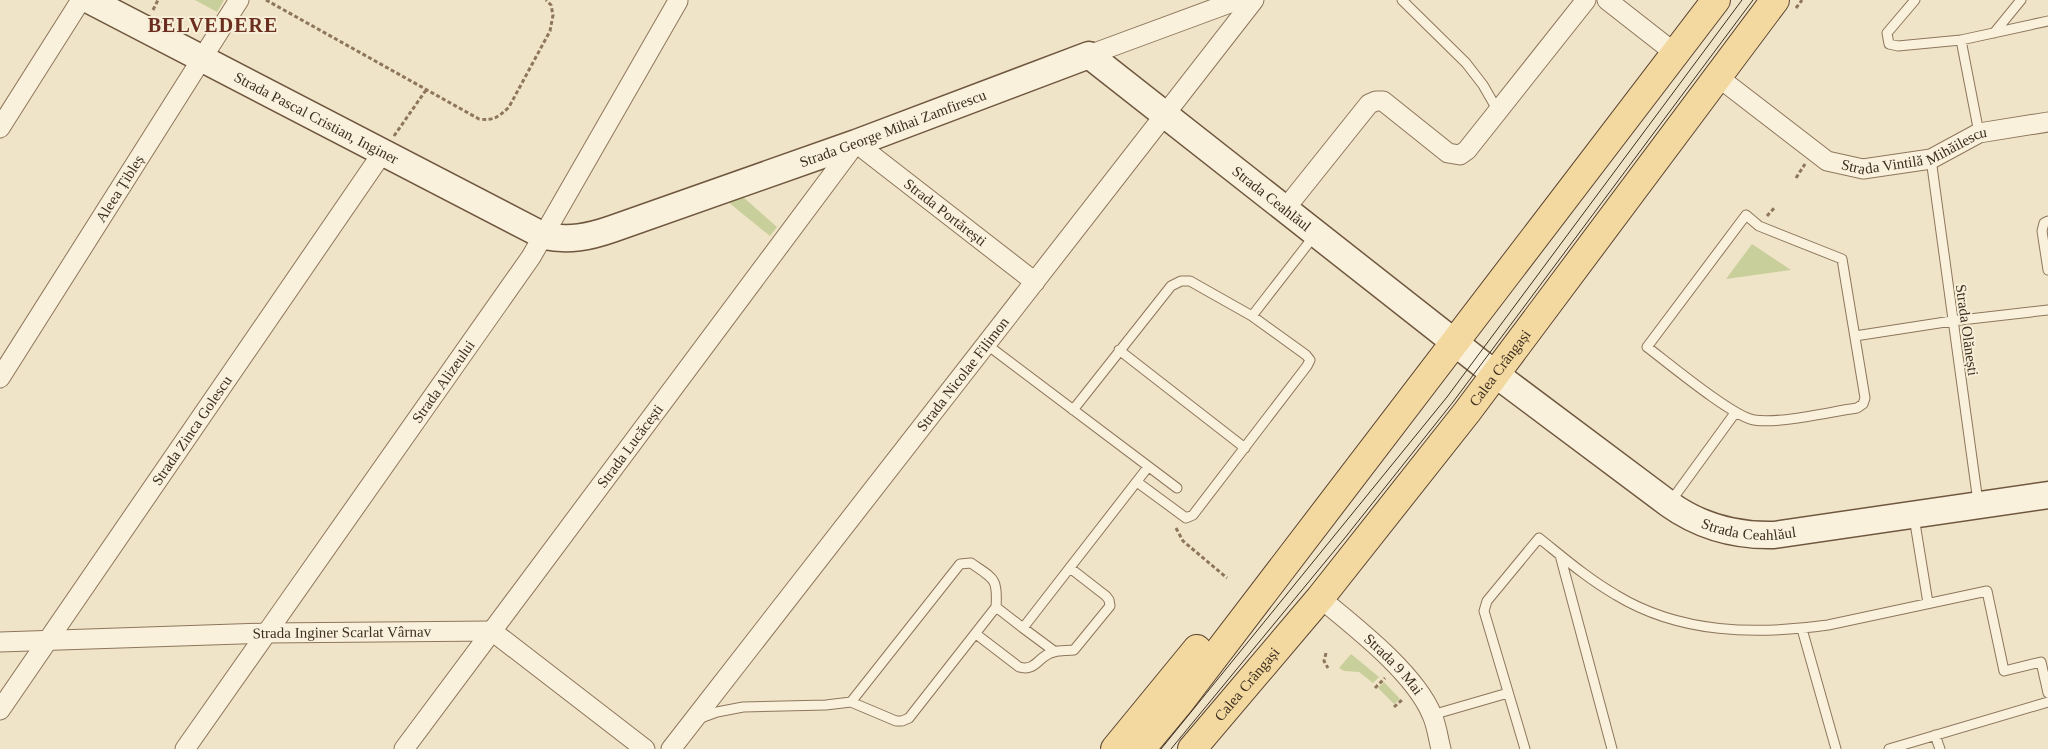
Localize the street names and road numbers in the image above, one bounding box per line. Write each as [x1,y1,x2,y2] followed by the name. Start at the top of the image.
[232,69,401,167] street label: Strada Pascal Cristian, Inginer
[797,86,989,170] street label: Strada George Mihai Zamfirescu
[1840,124,1988,177] street label: Strada Vintilă Mihăilescu
[93,152,148,225] street label: Aleea Țibleș
[1229,163,1314,234] street label: Strada Ceahlăul
[901,175,990,249] street label: Strada Portărești
[1952,283,1981,377] street label: Strada Olănești
[913,314,1012,434] street label: Strada Nicolae Filimon
[1466,327,1534,409] street label: Calea Crângași
[409,337,478,426] street label: Strada Alizeului
[149,372,235,488] street label: Strada Zinca Golescu
[594,401,666,491] street label: Strada Lucăcești
[1699,515,1797,543] street label: Strada Ceahlăul
[252,624,432,641] street label: Strada Inginer Scarlat Vârnav
[1361,631,1426,698] street label: Strada 9 Mai
[1211,644,1283,724] street label: Calea Crângași

